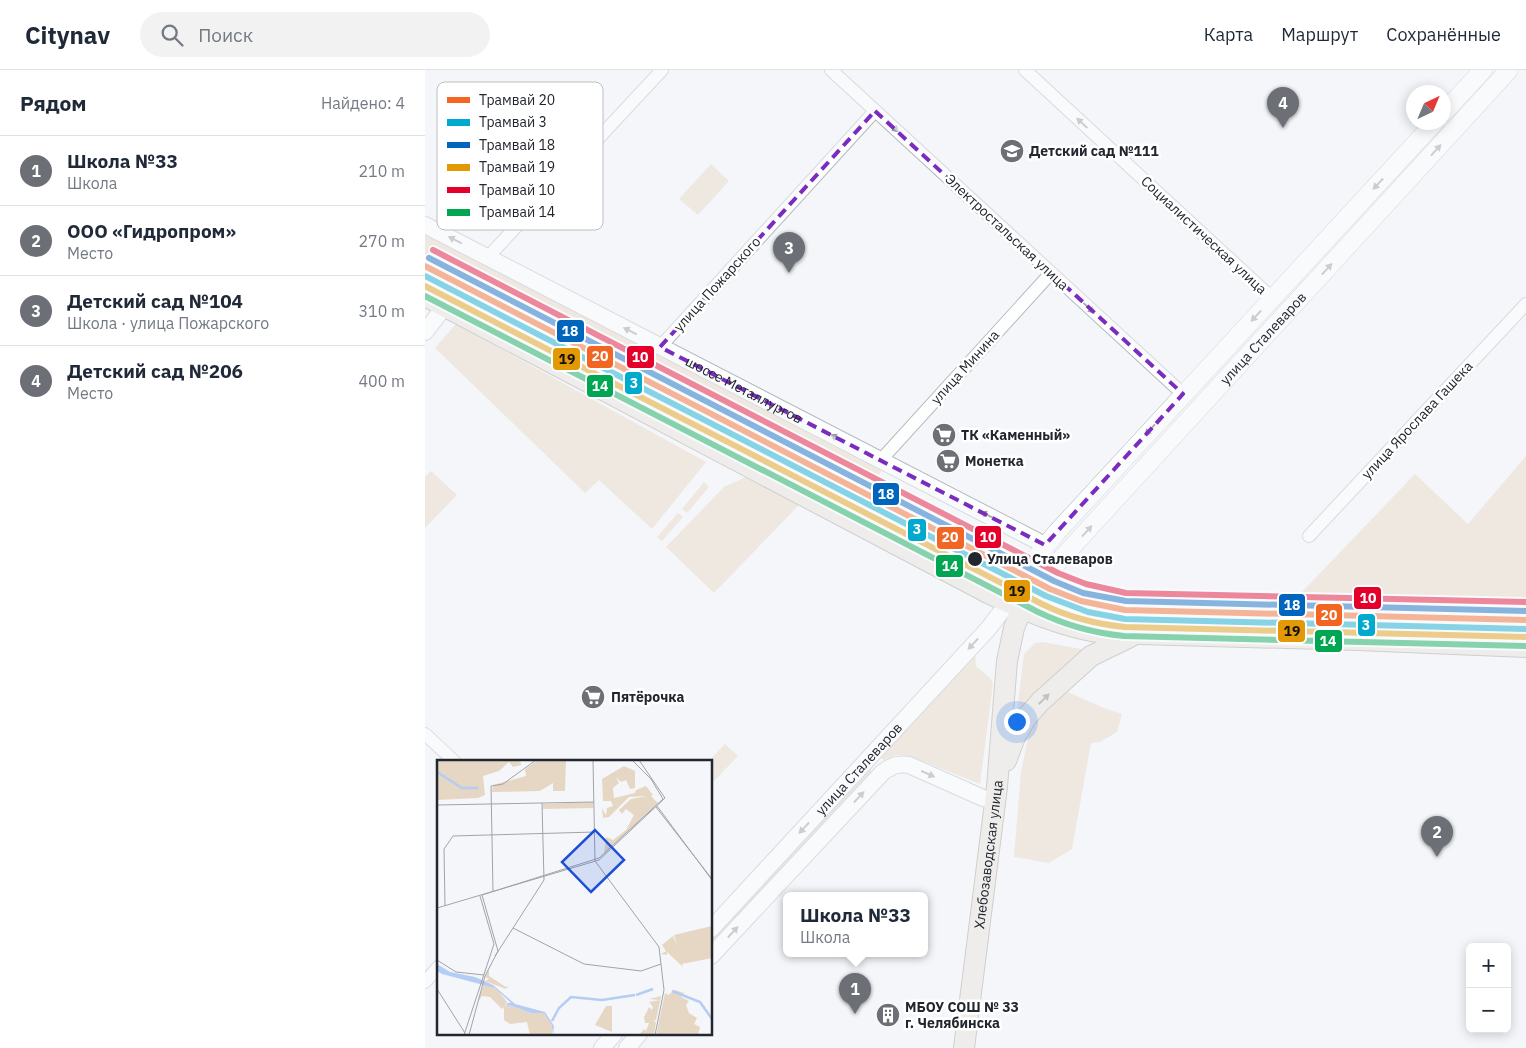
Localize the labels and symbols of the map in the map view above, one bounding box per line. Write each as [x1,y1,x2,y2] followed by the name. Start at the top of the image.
[437,82,603,230] legend
[1406,85,1451,130] north arrow
[1267,87,1299,128] pin: 4
[479,91,555,109] text: Трамвай 20
[479,113,547,131] text: Трамвай 3
[1076,117,1088,129] one-way arrow
[886,121,898,133] one-way arrow
[479,136,555,154] text: Трамвай 18
[999,138,1025,164] school or university icon: Детский сад №111
[1029,142,1159,160] place label: Детский сад №111
[1431,143,1442,156] one-way arrow
[479,158,555,176] text: Трамвай 19
[941,170,1073,294] street label: Электростальская улица
[1137,172,1271,298] street label: Социалистическая улица
[1372,178,1384,190] one-way arrow
[479,181,555,199] text: Трамвай 10
[479,203,555,221] text: Трамвай 14
[773,232,805,273] pin: 3
[670,233,764,335] street label: улица Пожарского
[448,236,462,244] one-way arrow
[1321,264,1333,276] one-way arrow
[1216,288,1310,389] street label: улица Сталеваров
[1083,302,1095,314] one-way arrow
[1250,310,1262,322] one-way arrow
[556,319,585,343] line badge: 18
[562,322,578,340] text: 18
[927,326,1003,408] street label: улица Минина
[623,327,638,335] one-way arrow
[586,345,614,369] line badge: 20
[626,345,655,369] line badge: 10
[552,347,581,371] line badge: 19
[592,347,608,365] text: 20
[632,348,648,366] text: 10
[559,350,575,368] text: 19
[682,352,806,427] street label: шоссе Металлургов
[1358,357,1477,483] street label: улица Ярослава Гашека
[624,371,643,395] line badge: 3
[586,374,614,398] line badge: 14
[630,374,638,392] text: 3
[592,377,608,395] text: 14
[931,422,957,448] supermarket icon: ТК «Каменный»
[1144,424,1156,436] one-way arrow
[961,426,1070,444] place label: ТК «Каменный»
[830,434,844,442] one-way arrow
[935,448,961,474] supermarket icon: Монетка
[965,452,1024,470] place label: Монетка
[872,482,900,506] line badge: 18
[878,485,894,503] text: 18
[979,511,994,519] one-way arrow
[907,518,927,542] line badge: 3
[913,520,921,538] text: 3
[974,525,1002,549] line badge: 10
[1081,525,1093,537] one-way arrow
[936,526,965,550] line badge: 20
[942,528,958,546] text: 20
[980,528,996,546] text: 10
[966,550,984,568] marker: Улица Сталеваров
[987,550,1113,568] place label: Улица Сталеваров
[935,554,964,578] line badge: 14
[942,557,958,575] text: 14
[1003,579,1031,603] line badge: 19
[1009,582,1025,600] text: 19
[1353,586,1382,610] line badge: 10
[1360,589,1376,607] text: 10
[1278,593,1306,617] line badge: 18
[1284,596,1300,614] text: 18
[1315,603,1343,627] line badge: 20
[1321,606,1337,624] text: 20
[1357,613,1376,637] line badge: 3
[1362,616,1370,634] text: 3
[1277,619,1306,643] line badge: 19
[1284,622,1300,640] text: 19
[1314,629,1343,653] line badge: 14
[1320,632,1336,650] text: 14
[967,638,979,650] one-way arrow
[580,684,606,710] supermarket icon: Пятёрочка
[611,688,684,706] place label: Пятёрочка
[1038,693,1050,705] one-way arrow
[1004,709,1030,735] your location
[812,719,906,819] street label: улица Сталеваров
[437,760,713,1036] inset map
[921,770,935,778] one-way arrow
[970,779,1007,930] street label: Хлебозаводская улица
[853,792,865,804] one-way arrow
[1421,816,1453,857] pin: 2
[798,821,810,833] one-way arrow
[727,927,739,939] one-way arrow
[839,973,871,1014] pin: 1
[905,998,1019,1032] place label: МБОУ СОШ № 33 г. Челябинска
[875,1002,901,1028] building icon: МБОУ СОШ № 33 г. Челябинска

